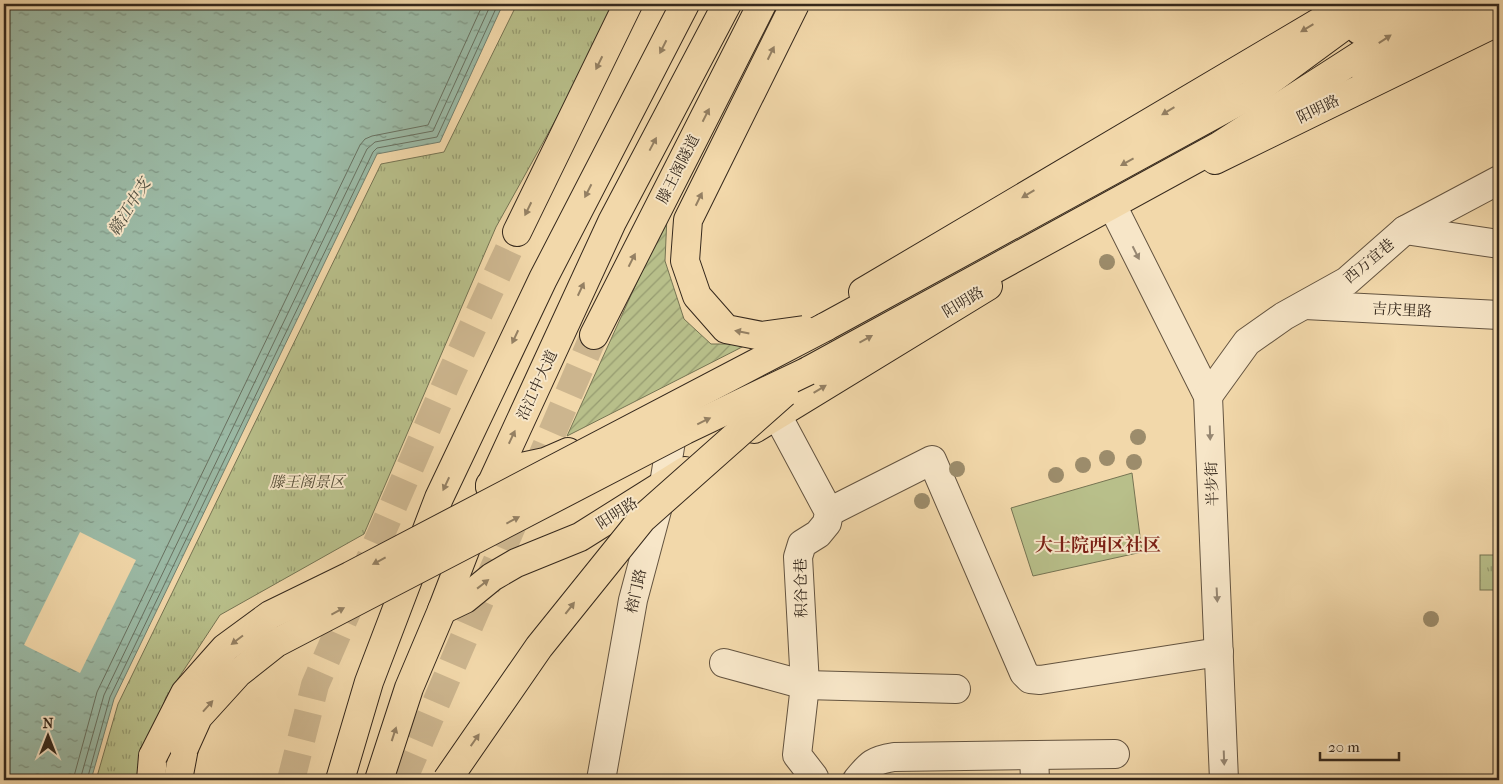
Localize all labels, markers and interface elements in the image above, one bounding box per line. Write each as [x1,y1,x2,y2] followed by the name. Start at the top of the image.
[1301,24,1314,33] one-way arrow
[1378,34,1392,44] one-way arrow
[659,40,667,54] one-way arrow
[767,46,775,60] one-way arrow
[595,56,603,70] one-way arrow
[1294,91,1342,127] street label: 阳明路
[1161,107,1174,116] one-way arrow
[702,108,710,122] one-way arrow
[653,131,703,207] street label: 滕王阁隧道
[649,137,657,151] one-way arrow
[1121,158,1134,167] one-way arrow
[104,173,155,239] water label: 赣江中支
[584,184,592,199] one-way arrow
[1021,190,1034,199] one-way arrow
[695,192,703,206] one-way arrow
[524,202,532,216] one-way arrow
[1340,235,1398,287] street label: 西万宜巷
[1132,246,1140,260] one-way arrow
[628,253,636,267] one-way arrow
[577,282,585,296] one-way arrow
[939,283,987,321] street label: 阳明路
[1372,299,1432,321] street label: 吉庆里路
[734,328,750,336] one-way arrow
[511,330,519,344] one-way arrow
[858,335,873,343] one-way arrow
[513,347,561,423] street label: 沿江中大道
[813,385,826,394] one-way arrow
[697,417,711,425] one-way arrow
[1206,425,1214,441] one-way arrow
[509,430,517,444] one-way arrow
[1202,461,1222,507] street label: 半步街
[269,473,346,491] park label: 滕王阁景区
[442,477,450,491] one-way arrow
[593,493,641,533] street label: 阳明路
[506,516,520,524] one-way arrow
[1035,535,1161,556] district label: 大士院西区社区
[371,557,386,565] one-way arrow
[791,558,811,618] street label: 积谷仓巷
[622,567,650,615] street label: 榕门路
[476,579,489,590] one-way arrow
[1213,588,1221,604] one-way arrow
[564,602,575,615] one-way arrow
[330,607,345,615] one-way arrow
[231,634,244,645] one-way arrow
[202,700,214,712] one-way arrow
[22,712,72,762] north arrow
[43,715,54,732] text: N
[390,726,398,741] one-way arrow
[1320,729,1399,761] scale bar
[470,733,480,747] one-way arrow
[1328,738,1360,756] text: 20 m
[1220,750,1228,766] one-way arrow

